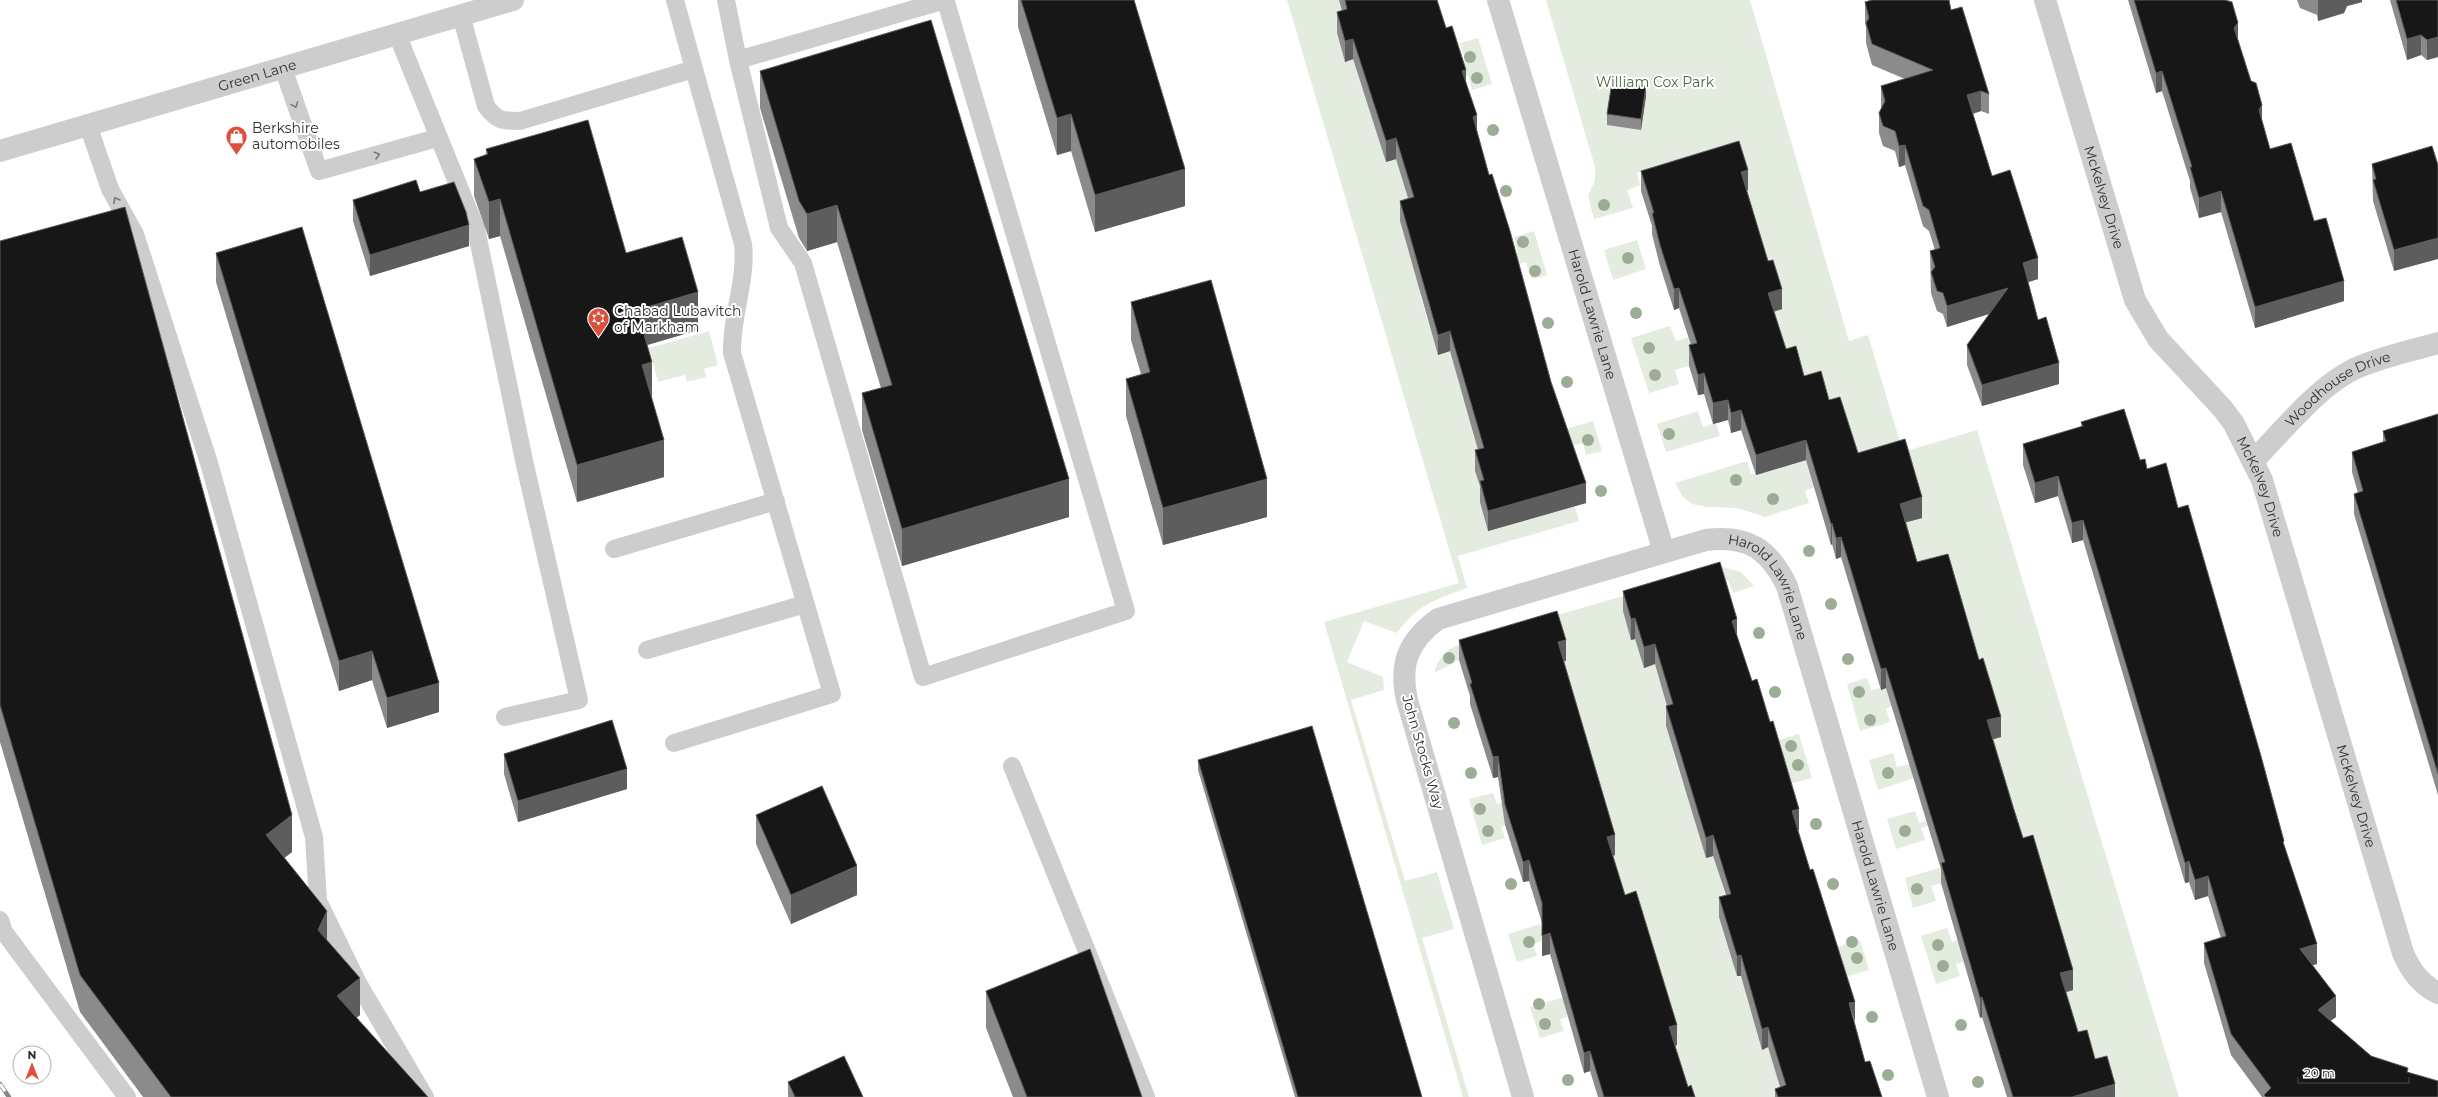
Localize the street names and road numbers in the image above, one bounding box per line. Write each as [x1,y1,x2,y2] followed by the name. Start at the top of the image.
[216,55,298,95] street label: Green Lane
[2080,144,2128,251] street label: McKelvey Drive
[1564,247,1621,382] street label: Harold Lawrie Lane
[2281,347,2393,431] street label: Woodhouse Drive
[2233,433,2288,539] street label: McKelvey Drive
[1727,530,1812,642] street label: Harold Lawrie Lane
[1398,692,1448,812] street label: John Stocks Way
[2332,742,2380,850] street label: McKelvey Drive
[1848,818,1903,953] street label: Harold Lawrie Lane

